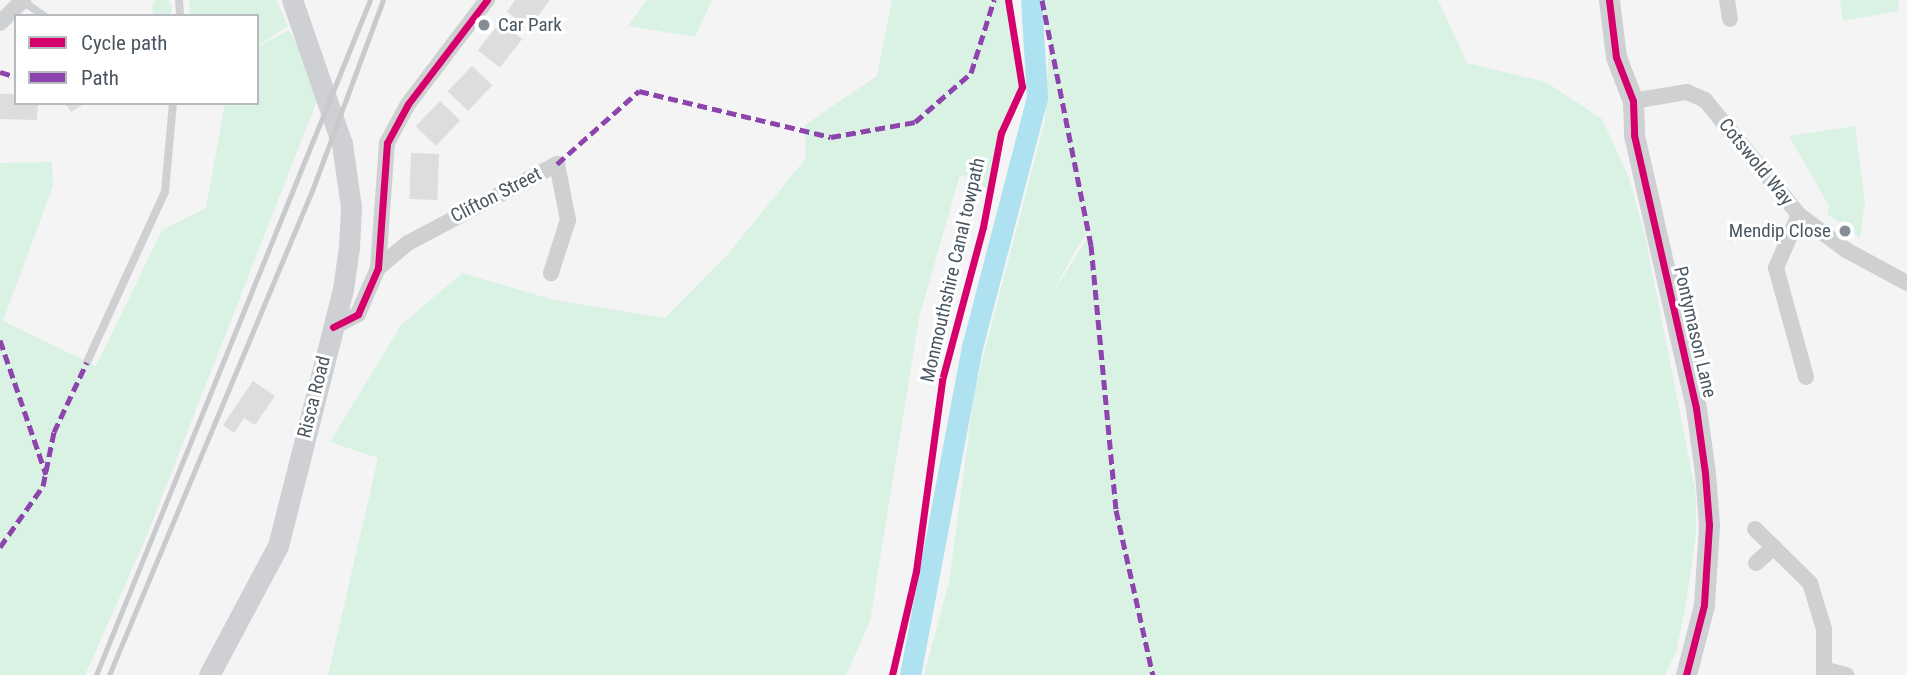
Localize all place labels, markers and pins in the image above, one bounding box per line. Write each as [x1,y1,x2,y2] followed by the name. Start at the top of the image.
[498,14,562,36] place label: Car Park
[476,17,492,33] marker: Car Park
[1729,220,1831,242] place label: Mendip Close
[1837,223,1853,239] marker: Mendip Close

